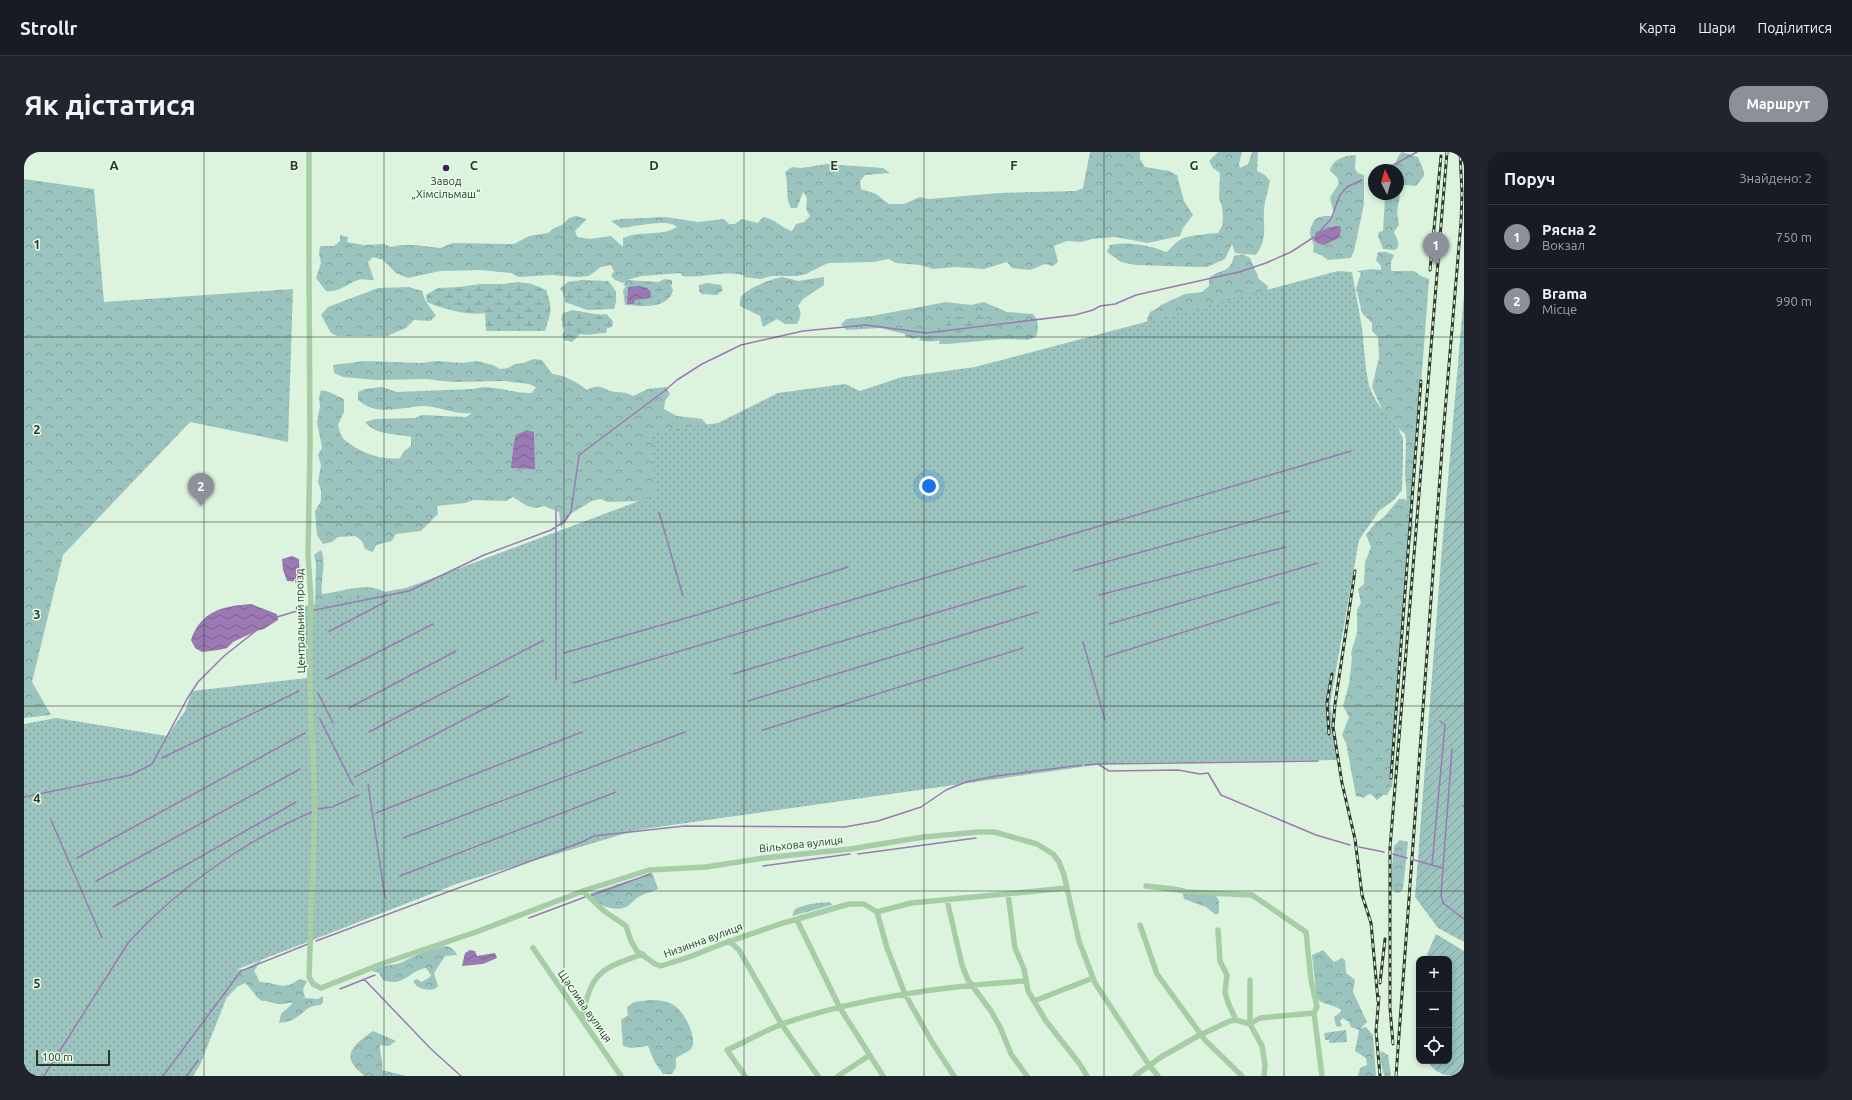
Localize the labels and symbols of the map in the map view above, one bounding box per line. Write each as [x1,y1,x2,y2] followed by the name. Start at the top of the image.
[109,158,119,172] text: A
[290,158,299,172] text: B
[470,158,479,172] text: C
[649,158,659,172] text: D
[830,158,838,172] text: E
[1010,158,1018,172] text: F
[1190,158,1199,172] text: G
[441,163,451,173] marker: Завод „Хімсільмаш“
[1368,164,1404,200] north arrow
[412,175,480,200] place label: Завод „Хімсільмаш“
[1423,232,1449,265] pin: 1
[33,237,41,251] text: 1
[33,422,41,436] text: 2
[188,473,214,506] pin: 2
[919,476,939,496] your location
[293,568,307,674] street label: Центральний проїзд
[33,607,41,621] text: 3
[33,791,41,805] text: 4
[758,834,844,854] street label: Вільхова вулиця
[662,920,744,960] street label: Низинна вулиця
[556,968,614,1044] street label: Щаслива вулиця
[33,976,41,990] text: 5
[36,1048,110,1067] scale bar

